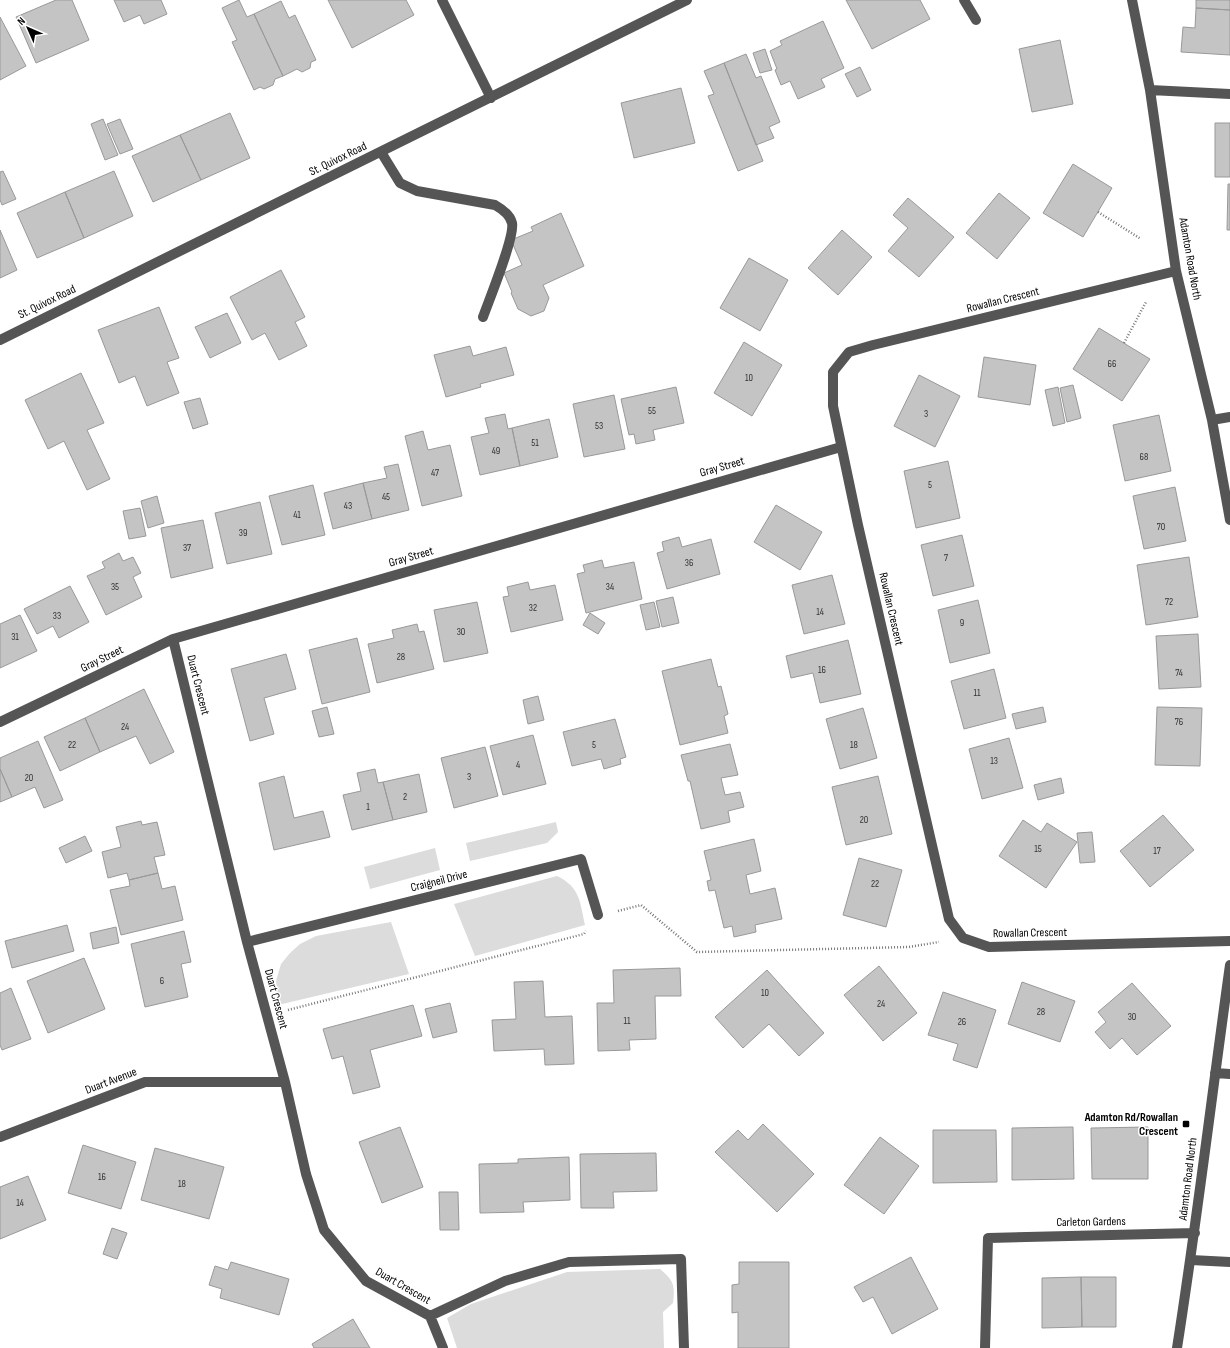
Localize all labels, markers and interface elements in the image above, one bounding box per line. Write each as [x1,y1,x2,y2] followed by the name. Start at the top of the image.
[8,8,48,48] north arrow
[15,15,28,28] text: N
[307,139,369,179] street label: St. Quivox Road
[1175,216,1205,301] street label: Adamton Road North
[16,282,78,322] street label: St. Quivox Road
[965,284,1041,316] street label: Rowallan Crescent
[1108,358,1116,370] house number: 66
[745,372,753,384] house number: 10
[648,405,656,417] house number: 55
[924,408,928,420] house number: 3
[595,420,603,432] house number: 53
[531,437,539,449] house number: 51
[492,445,500,457] house number: 49
[1140,451,1148,463] house number: 68
[698,453,746,481] street label: Gray Street
[431,467,439,479] house number: 47
[928,479,932,491] house number: 5
[382,491,390,503] house number: 45
[344,500,352,512] house number: 43
[293,509,301,521] house number: 41
[1157,521,1165,533] house number: 70
[239,527,247,539] house number: 39
[183,542,191,554] house number: 37
[387,543,435,571] street label: Gray Street
[944,552,948,564] house number: 7
[685,557,693,569] house number: 36
[875,571,907,647] street label: Rowallan Crescent
[111,581,119,593] house number: 35
[606,581,614,593] house number: 34
[1165,596,1173,608] house number: 72
[529,602,537,614] house number: 32
[816,606,824,618] house number: 14
[53,610,61,622] house number: 33
[960,617,964,629] house number: 9
[457,626,465,638] house number: 30
[11,631,19,643] house number: 31
[78,642,126,676] street label: Gray Street
[397,651,405,663] house number: 28
[183,653,213,717] street label: Duart Crescent
[818,664,826,676] house number: 16
[1175,667,1183,679] house number: 74
[974,687,981,699] house number: 11
[1175,716,1183,728] house number: 76
[121,721,129,733] house number: 24
[68,739,76,751] house number: 22
[592,739,596,751] house number: 5
[850,739,858,751] house number: 18
[990,755,998,767] house number: 13
[516,759,520,771] house number: 4
[467,771,471,783] house number: 3
[25,772,33,784] house number: 20
[403,791,407,803] house number: 2
[366,801,370,813] house number: 1
[860,814,868,826] house number: 20
[1034,843,1042,855] house number: 15
[1153,845,1161,857] house number: 17
[409,867,469,895] street label: Craigneil Drive
[871,878,879,890] house number: 22
[993,925,1068,941] street label: Rowallan Crescent
[261,967,291,1031] street label: Duart Crescent
[160,975,164,987] house number: 6
[761,987,769,999] house number: 10
[877,998,885,1010] house number: 24
[1037,1006,1045,1018] house number: 28
[1128,1011,1136,1023] house number: 30
[624,1015,631,1027] house number: 11
[958,1016,966,1028] house number: 26
[83,1064,139,1098] street label: Duart Avenue
[1084,1110,1178,1139] place label: Adamton Rd/Rowallan Crescent
[1181,1119,1191,1129] marker: Adamton Rd/Rowallan Crescent
[1175,1137,1201,1222] street label: Adamton Road North
[98,1171,106,1183] house number: 16
[178,1178,186,1190] house number: 18
[16,1197,24,1209] house number: 14
[1056,1214,1126,1230] street label: Carleton Gardens
[373,1264,434,1308] street label: Duart Crescent

